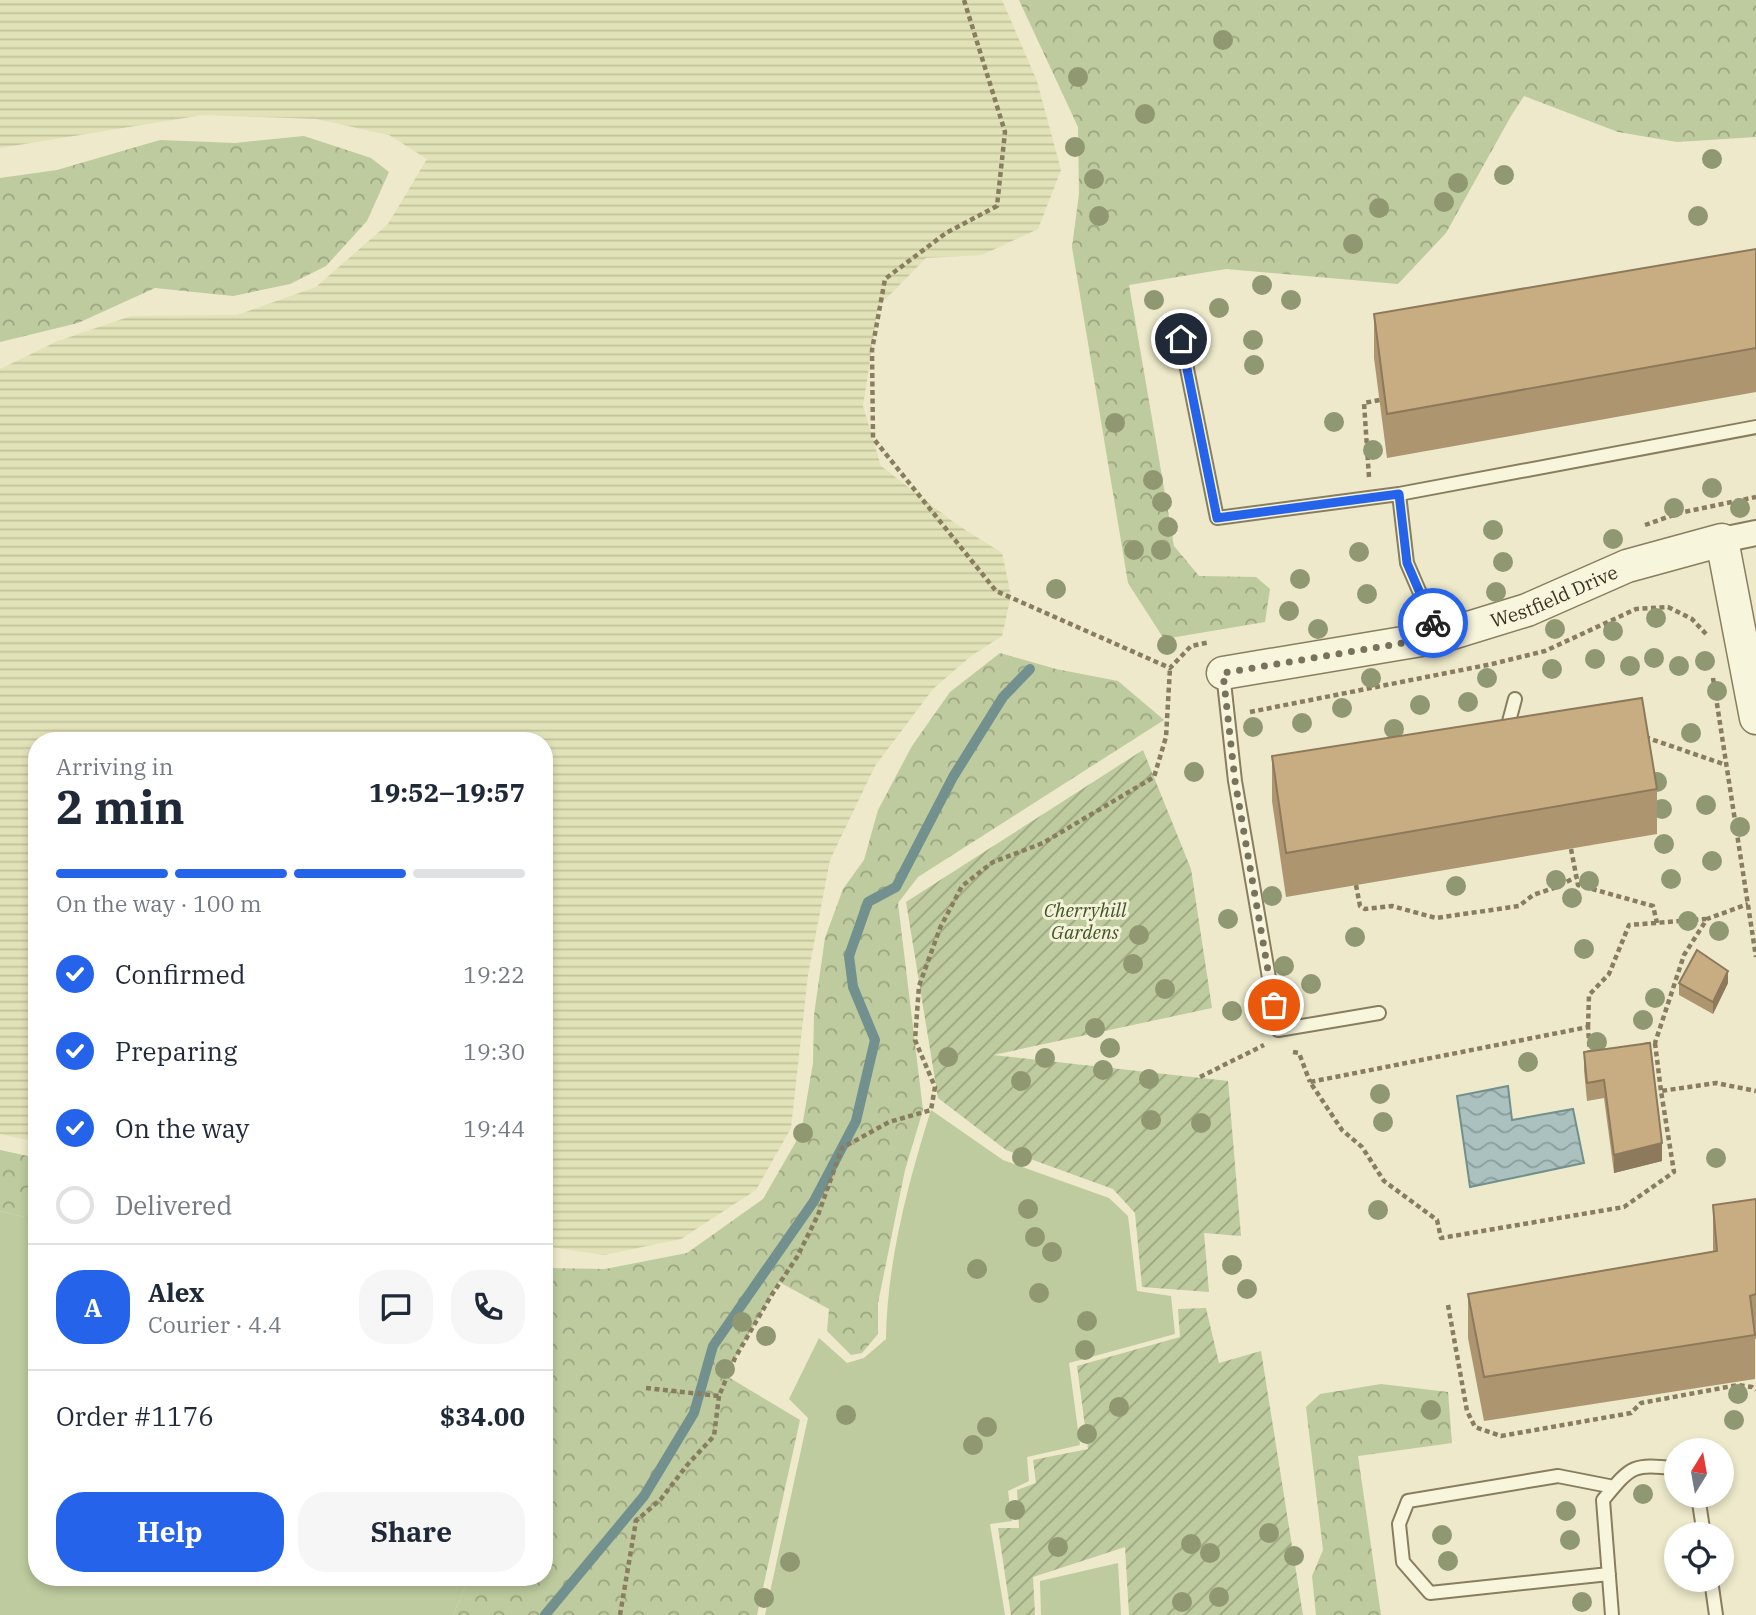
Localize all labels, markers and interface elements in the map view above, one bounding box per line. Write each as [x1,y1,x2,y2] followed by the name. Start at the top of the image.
[1151,309,1211,369] pin
[1162,320,1200,358] icon: home
[1487,560,1621,633] street label: Westfield Drive
[1398,588,1468,658] courier
[1414,604,1452,642] icon: bike
[56,751,173,781] text: Arriving in
[369,775,525,809] text: 19:52–19:57
[56,777,185,837] text: 2 min
[56,888,262,918] text: On the way · 100 m
[1044,898,1127,944] park label: Cherryhill Gardens
[56,955,94,993] icon: check
[115,957,246,991] text: Confirmed
[463,959,525,989] text: 19:22
[1244,975,1304,1035] pin
[1255,986,1293,1024] icon: bag
[56,1032,94,1070] icon: check
[115,1034,237,1068] text: Preparing
[463,1036,525,1066] text: 19:30
[56,1109,94,1147] icon: check
[115,1111,249,1145] text: On the way
[463,1113,525,1143] text: 19:44
[115,1188,232,1222] text: Delivered
[359,1270,433,1344] button: chat
[451,1270,525,1344] button: phone
[148,1275,204,1309] text: Alex
[84,1290,102,1324] text: A
[148,1309,282,1339] text: Courier · 4.4
[56,1399,214,1433] text: Order #1176
[440,1399,525,1433] text: $34.00
[1664,1438,1734,1508] north arrow
[1664,1438,1734,1592] map controls
[56,1492,284,1572] button: Help
[298,1492,525,1572] button: Share
[1664,1522,1734,1592] button: locate

